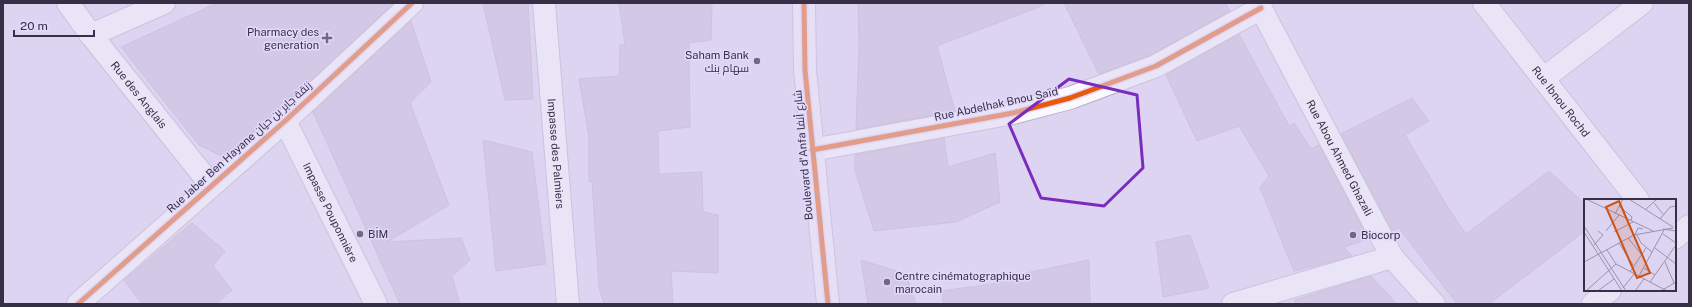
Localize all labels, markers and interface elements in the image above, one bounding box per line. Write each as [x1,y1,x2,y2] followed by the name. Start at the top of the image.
[14,12,94,38] scale bar
[20,19,48,33] text: 20 m
[247,26,319,51] place label: Pharmacy des generation
[322,33,332,43] marker: Pharmacy des generation
[685,49,749,76] place label: Saham Bank سهام بنك
[752,56,762,66] marker: Saham Bank سهام بنك
[109,59,169,131] street label: Rue des Anglais
[1530,64,1592,139] street label: Rue Ibnou Rochd
[164,79,314,216] street label: Rue Jaber Ben Hayane زنقة جابر بن حيان
[933,85,1059,123] street label: Rue Abdelhak Bnou Saïd
[790,89,817,221] street label: Boulevard d'Anfa شارع أنفا
[546,98,566,210] street label: Impasse des Palmiers
[1304,98,1375,218] street label: Rue Abou Ahmed Ghazali
[301,161,360,264] street label: Impasse Pouponnière
[1584,199,1676,291] inset map
[368,227,388,240] place label: BİM
[355,229,365,239] marker: BİM
[1361,229,1401,241] place label: Biocorp
[1348,230,1358,240] marker: Biocorp
[895,270,1031,295] place label: Centre cinématographique marocain
[882,277,892,287] marker: Centre cinématographique marocain

